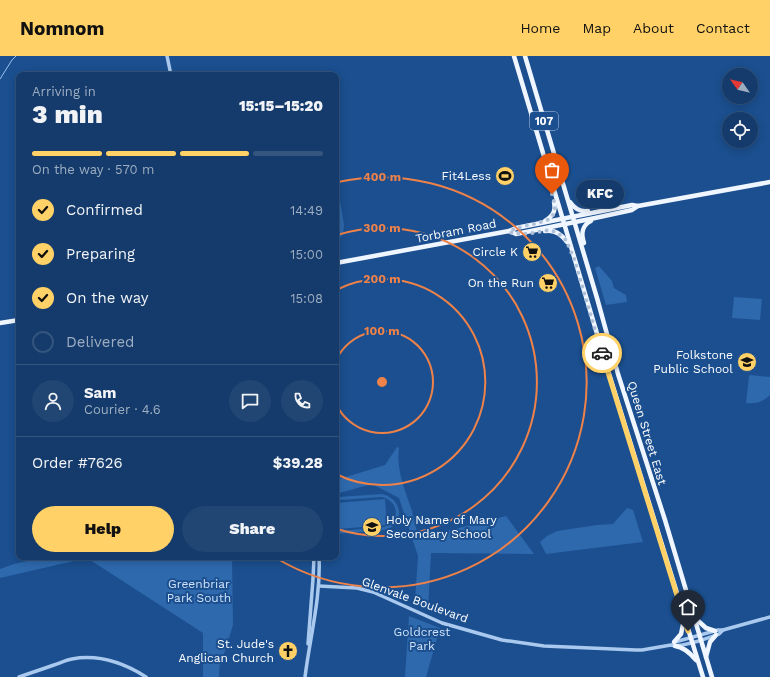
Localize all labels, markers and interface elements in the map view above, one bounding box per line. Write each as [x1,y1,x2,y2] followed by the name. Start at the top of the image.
[20,17,104,40] text: Nomnom
[520,20,560,36] text: Home
[582,20,611,36] text: Map
[633,20,674,36] text: About
[696,20,750,36] text: Contact
[722,68,758,104] north arrow
[722,68,758,148] map controls
[32,84,96,99] text: Arriving in
[239,97,323,115] text: 15:15–15:20
[32,99,103,129] text: 3 min
[530,112,558,130] road number: 107
[722,112,758,148] button: locate
[535,153,569,194] pin
[541,159,563,181] icon: bag
[32,162,154,177] text: On the way · 570 m
[494,165,516,187] sports icon: Fit4Less
[442,169,491,183] place label: Fit4Less
[363,170,401,184] text: 400 m
[576,180,624,208] callout: KFC
[587,186,613,201] text: KFC
[32,199,54,221] icon: check
[66,201,143,219] text: Confirmed
[290,203,323,218] text: 14:49
[414,216,498,246] street label: Torbram Road
[363,221,401,235] text: 300 m
[521,241,543,263] supermarket icon: Circle K
[32,243,54,265] icon: check
[66,245,135,263] text: Preparing
[473,245,518,259] place label: Circle K
[290,247,323,262] text: 15:00
[363,272,401,286] text: 200 m
[537,272,559,294] supermarket icon: On the Run
[468,276,534,290] place label: On the Run
[32,287,54,309] icon: check
[66,289,148,307] text: On the way
[290,291,323,306] text: 15:08
[364,324,400,338] text: 100 m
[66,333,134,351] text: Delivered
[582,333,622,373] courier
[591,342,613,364] icon: car
[653,348,733,376] place label: Folkstone Public School
[736,351,758,373] school or university icon: Folkstone Public School
[375,375,389,389] centre of rings
[625,379,669,487] street label: Queen Street East
[32,380,74,422] button: person
[229,380,271,422] button: chat
[281,380,323,422] button: phone
[84,384,116,402] text: Sam
[84,402,161,417] text: Courier · 4.6
[32,454,123,472] text: Order #7626
[273,454,323,472] text: $39.28
[32,506,174,552] button: Help
[182,506,323,552] button: Share
[386,513,498,541] place label: Holy Name of Mary Secondary School
[361,516,383,538] school or university icon: Holy Name of Mary Secondary School
[360,574,470,626] street label: Glenvale Boulevard
[167,577,231,605] park label: Greenbriar Park South
[671,590,705,631] pin
[677,596,699,618] icon: home
[394,625,450,653] park label: Goldcrest Park
[178,637,274,665] place label: St. Jude's Anglican Church
[277,640,299,662] church icon: St. Jude's Anglican Church

